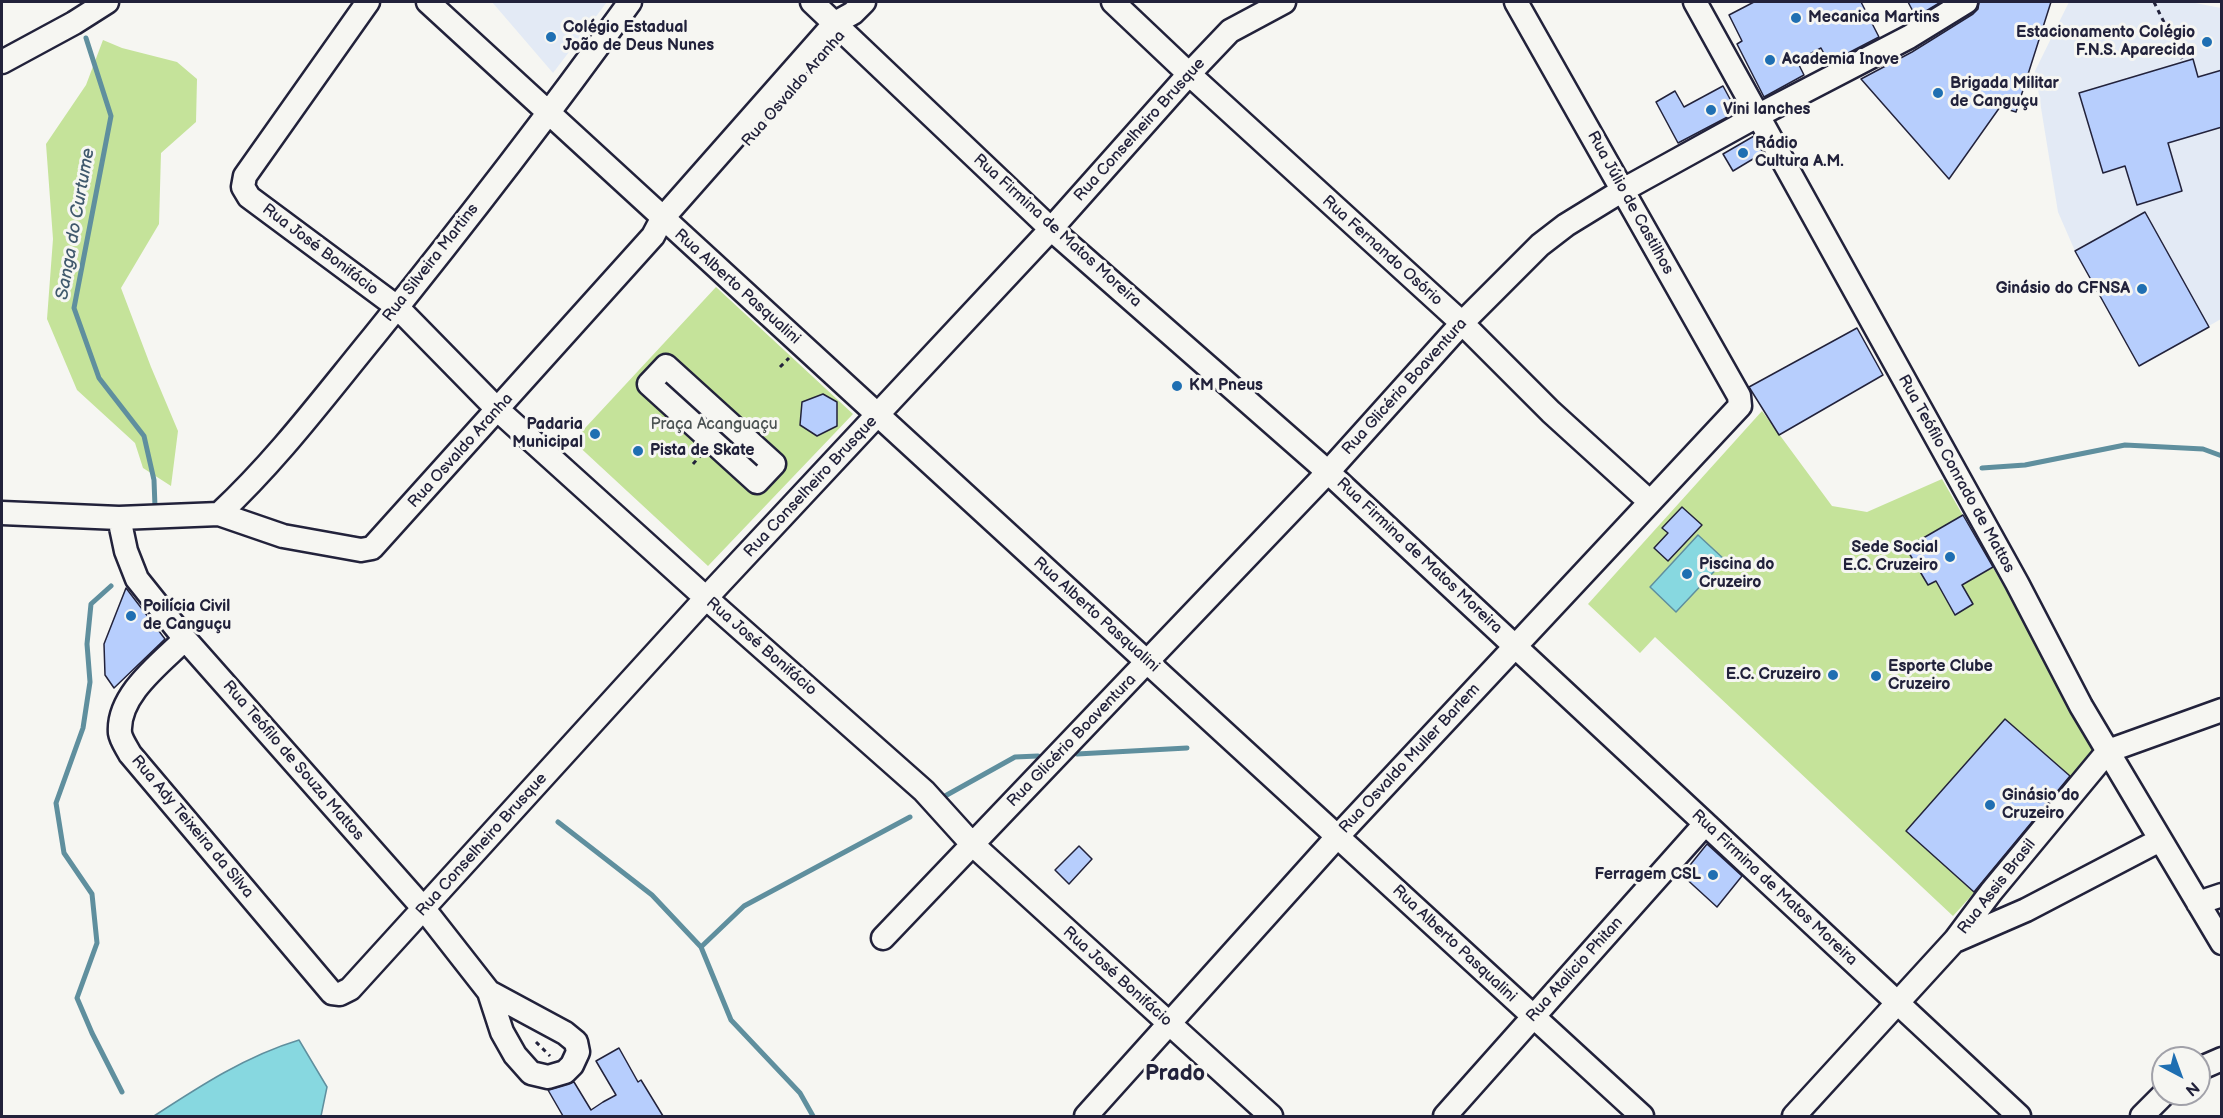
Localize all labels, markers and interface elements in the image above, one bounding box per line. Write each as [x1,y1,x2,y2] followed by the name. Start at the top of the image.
[1808,8,1940,28] place label: Mecanica Martins
[1789,11,1803,25] marker: Mecanica Martins
[563,18,714,56] place label: Colégio Estadual João de Deus Nunes
[2016,23,2195,61] place label: Estacionamento Colégio F.N.S. Aparecida
[738,27,850,151] street label: Rua Osvaldo Aranha
[544,30,558,44] marker: Colégio Estadual João de Deus Nunes
[2200,35,2214,49] marker: Estacionamento Colégio F.N.S. Aparecida
[1782,50,1899,70] place label: Academia Inove
[1763,53,1777,67] marker: Academia Inove
[1071,54,1209,206] street label: Rua Conselheiro Brusque
[1950,74,2059,112] place label: Brigada Militar de Canguçu
[1931,86,1945,100] marker: Brigada Militar de Canguçu
[1723,100,1810,120] place label: Vini lanches
[1704,103,1718,117] marker: Vini lanches
[1583,128,1677,278] street label: Rua Júlio de Castilhos
[1755,134,1844,172] place label: Rádio Cultura A.M.
[52,146,100,302] water label: Sanga do Curtume
[1736,146,1750,160] marker: Rádio Cultura A.M.
[969,150,1145,312] street label: Rua Firmina de Matos Moreira
[1318,192,1446,310] street label: Rua Fernando Osório
[258,200,382,300] street label: Rua José Bonifácio
[379,200,483,326] street label: Rua Silveira Martins
[670,225,804,349] street label: Rua Alberto Pasqualini
[1996,279,2130,299] place label: Ginásio do CFNSA
[2135,282,2149,296] marker: Ginásio do CFNSA
[1339,315,1471,459] street label: Rua Glicério Boaventura
[1893,372,2019,576] street label: Rua Teófilo Conrado de Mattos
[1189,376,1263,396] place label: KM Pneus
[1170,379,1184,393] marker: KM Pneus
[404,390,518,512] street label: Rua Osvaldo Aranha
[740,412,882,562] street label: Rua Conselheiro Brusque
[512,415,583,453] place label: Padaria Municipal
[650,415,778,435] park label: Praça Acanguaçu
[588,427,602,441] marker: Padaria Municipal
[650,441,755,461] place label: Pista de Skate
[631,444,645,458] marker: Pista de Skate
[1332,474,1506,638] street label: Rua Firmina de Matos Moreira
[1843,538,1938,576] place label: Sede Social E.C. Cruzeiro
[1943,550,1957,564] marker: Sede Social E.C. Cruzeiro
[1029,553,1163,677] street label: Rua Alberto Pasqualini
[1699,555,1774,593] place label: Piscina do Cruzeiro
[1680,567,1694,581] marker: Piscina do Cruzeiro
[702,594,820,700] street label: Rua José Bonifácio
[143,597,231,635] place label: Poilícia Civil de Canguçu
[124,609,138,623] marker: Poilícia Civil de Canguçu
[1888,657,1993,695] place label: Esporte Clube Cruzeiro
[1726,665,1821,685] place label: E.C. Cruzeiro
[1826,668,1840,682] marker: E.C. Cruzeiro
[1869,669,1883,683] marker: Esporte Clube Cruzeiro
[1003,671,1141,811] street label: Rua Glicério Boaventura
[218,677,368,845] street label: Rua Teófilo de Souza Mattos
[1336,680,1484,838] street label: Rua Osvaldo Muller Barlem
[127,752,257,902] street label: Rua Ady Teixeira da Silva
[413,769,551,921] street label: Rua Conselheiro Brusque
[2002,786,2079,824] place label: Ginásio do Cruzeiro
[1983,798,1997,812] marker: Ginásio do Cruzeiro
[1687,806,1861,970] street label: Rua Firmina de Matos Moreira
[1954,836,2040,938] street label: Rua Assis Brasil
[1594,865,1701,885] place label: Ferragem CSL
[1706,868,1720,882] marker: Ferragem CSL
[1388,881,1520,1007] street label: Rua Alberto Pasqualini
[1523,913,1627,1027] street label: Rua Atalicio Phitan
[1058,923,1176,1031] street label: Rua José Bonifácio
[2151,1046,2211,1106] north arrow
[1145,1061,1205,1087] district label: Prado
[2181,1077,2203,1100] text: N

